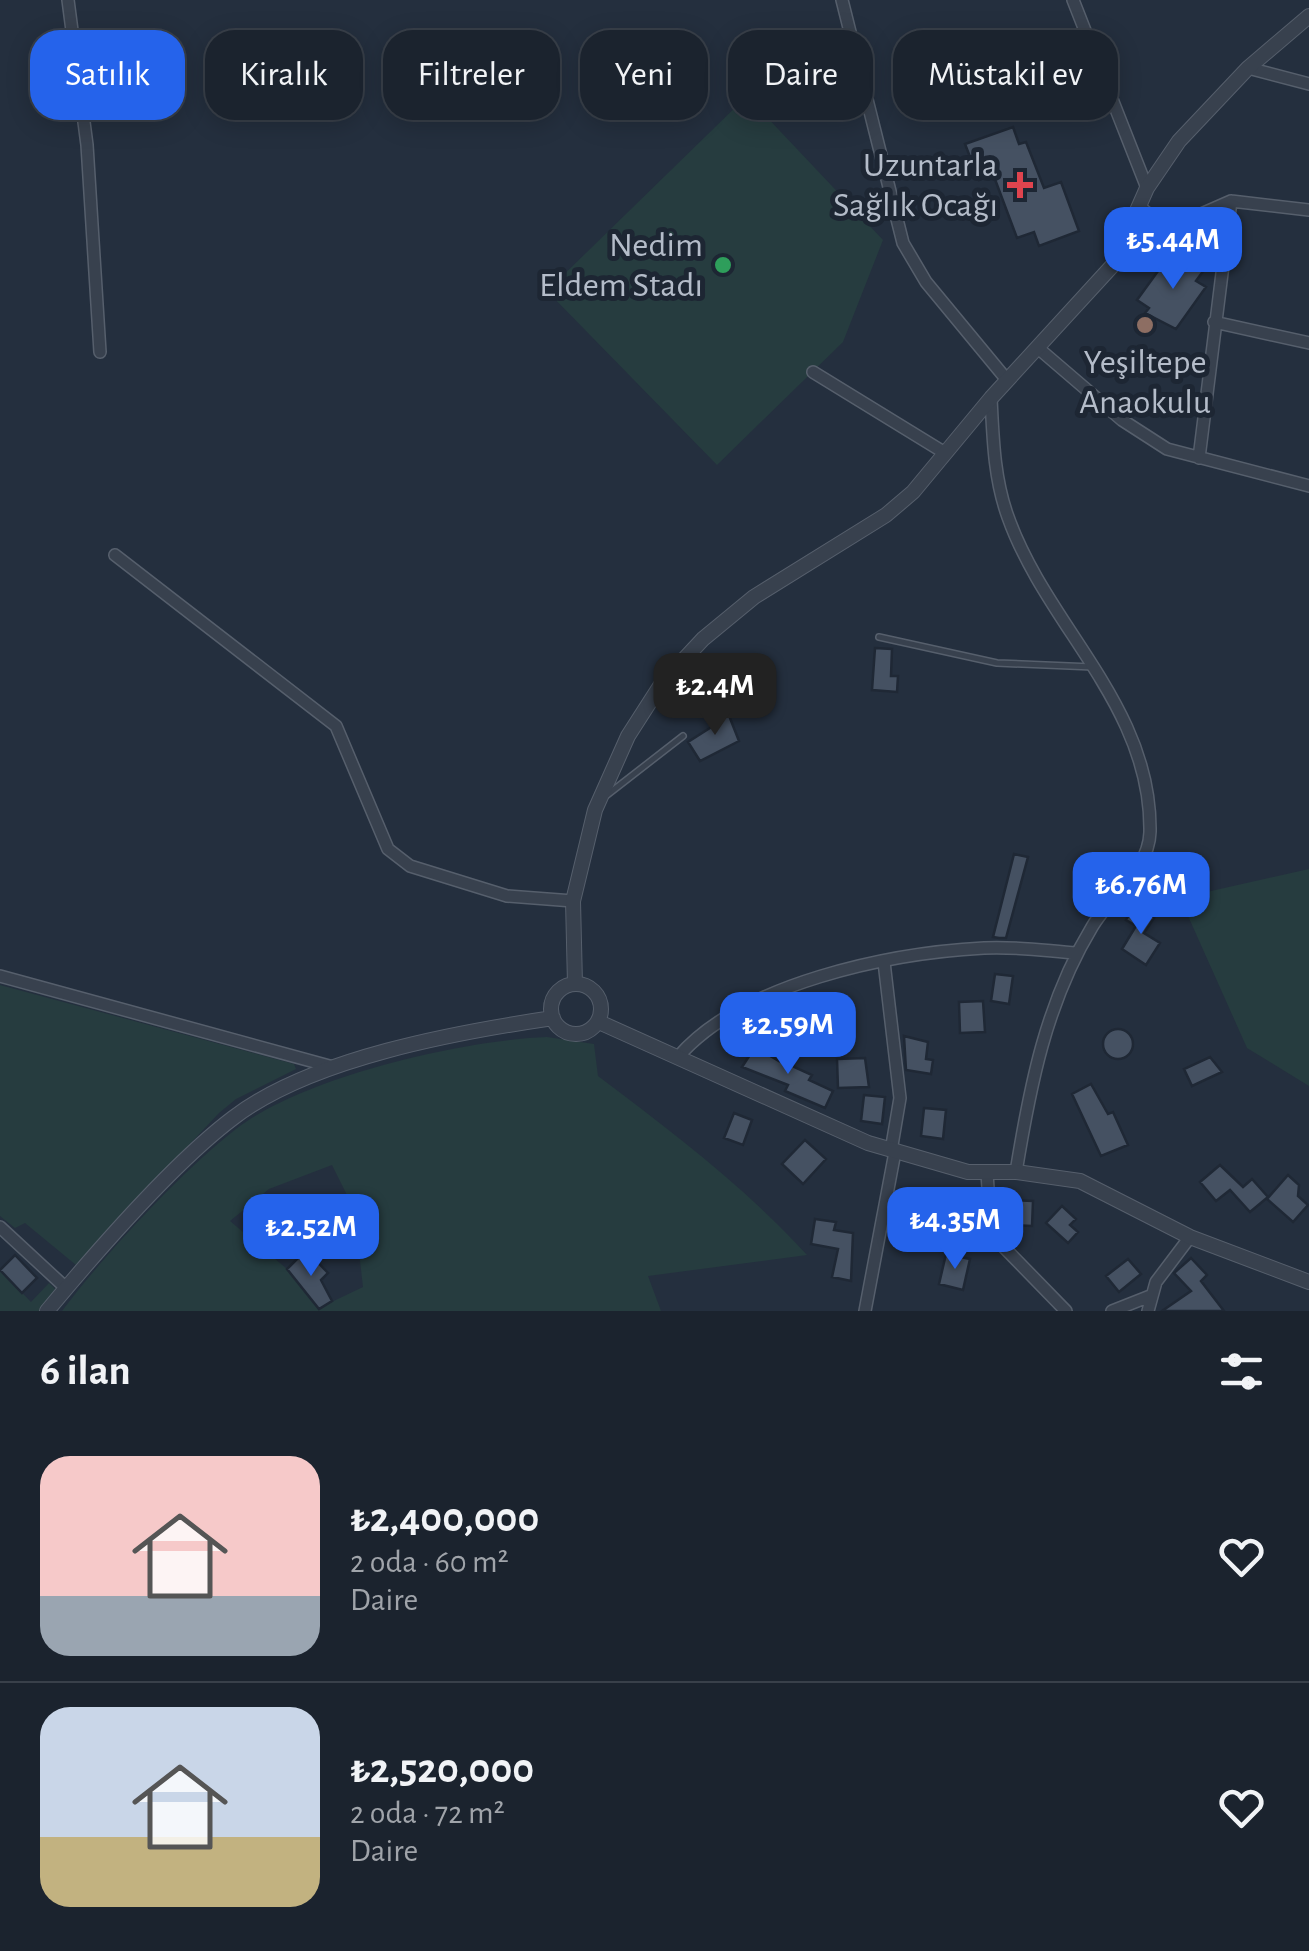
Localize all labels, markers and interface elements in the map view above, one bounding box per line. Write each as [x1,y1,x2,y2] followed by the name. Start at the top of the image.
[30,30,185,120] chip: Satılık
[205,30,363,120] chip: Kiralık
[383,30,560,120] chip: Filtreler
[580,30,708,120] chip: Yeni
[728,30,873,120] chip: Daire
[893,30,1118,120] chip: Müstakil ev
[833,148,998,223] place label: Uzuntarla Sağlık Ocağı
[1007,172,1033,198] marker: Uzuntarla Sağlık Ocağı
[1092,207,1254,292] pin: ₺5.44M
[1126,223,1220,255] text: ₺5.44M
[539,228,703,303] place label: Nedim Eldem Stadı
[712,254,734,276] marker: Nedim Eldem Stadı
[1134,314,1156,336] marker: Yeşiltepe Anaokulu
[1079,345,1211,420] place label: Yeşiltepe Anaokulu
[645,653,785,738] pin: ₺2.4M
[675,669,755,701] text: ₺2.4M
[1060,852,1222,937] pin: ₺6.76M
[1095,868,1187,900] text: ₺6.76M
[707,992,869,1077] pin: ₺2.59M
[742,1008,834,1040] text: ₺2.59M
[874,1187,1036,1272] pin: ₺4.35M
[230,1194,392,1279] pin: ₺2.52M
[909,1203,1001,1235] text: ₺4.35M
[265,1210,357,1242] text: ₺2.52M
[1214,1344,1269,1399] icon: filters
[40,1350,131,1392] text: 6 ilan
[120,1496,240,1616] icon: home
[350,1497,539,1539] text: ₺2,400,000
[1214,1529,1269,1584] icon: heart
[350,1546,509,1578] text: 2 oda · 60 m²
[350,1584,418,1616] text: Daire
[120,1747,240,1867] icon: home
[350,1748,534,1790] text: ₺2,520,000
[1214,1780,1269,1835] icon: heart
[350,1797,505,1829] text: 2 oda · 72 m²
[350,1835,418,1867] text: Daire

